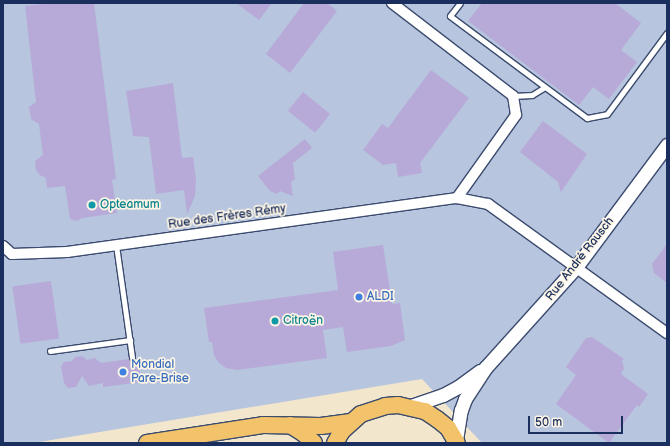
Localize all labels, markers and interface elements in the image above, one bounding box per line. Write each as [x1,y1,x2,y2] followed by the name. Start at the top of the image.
[100,198,160,212] place label: Opteamum
[87,200,97,210] marker: Opteamum
[167,202,287,232] street label: Rue des Frères Rémy
[543,214,617,304] street label: Rue André Rausch
[367,290,394,304] place label: ALDI
[354,292,364,302] marker: ALDI
[283,314,323,328] place label: Citroën
[270,316,280,326] marker: Citroën
[131,358,189,386] place label: Mondial Pare-Brise
[118,367,128,377] marker: Mondial Pare-Brise
[530,408,625,434] scale bar
[535,415,562,430] text: 50 m

